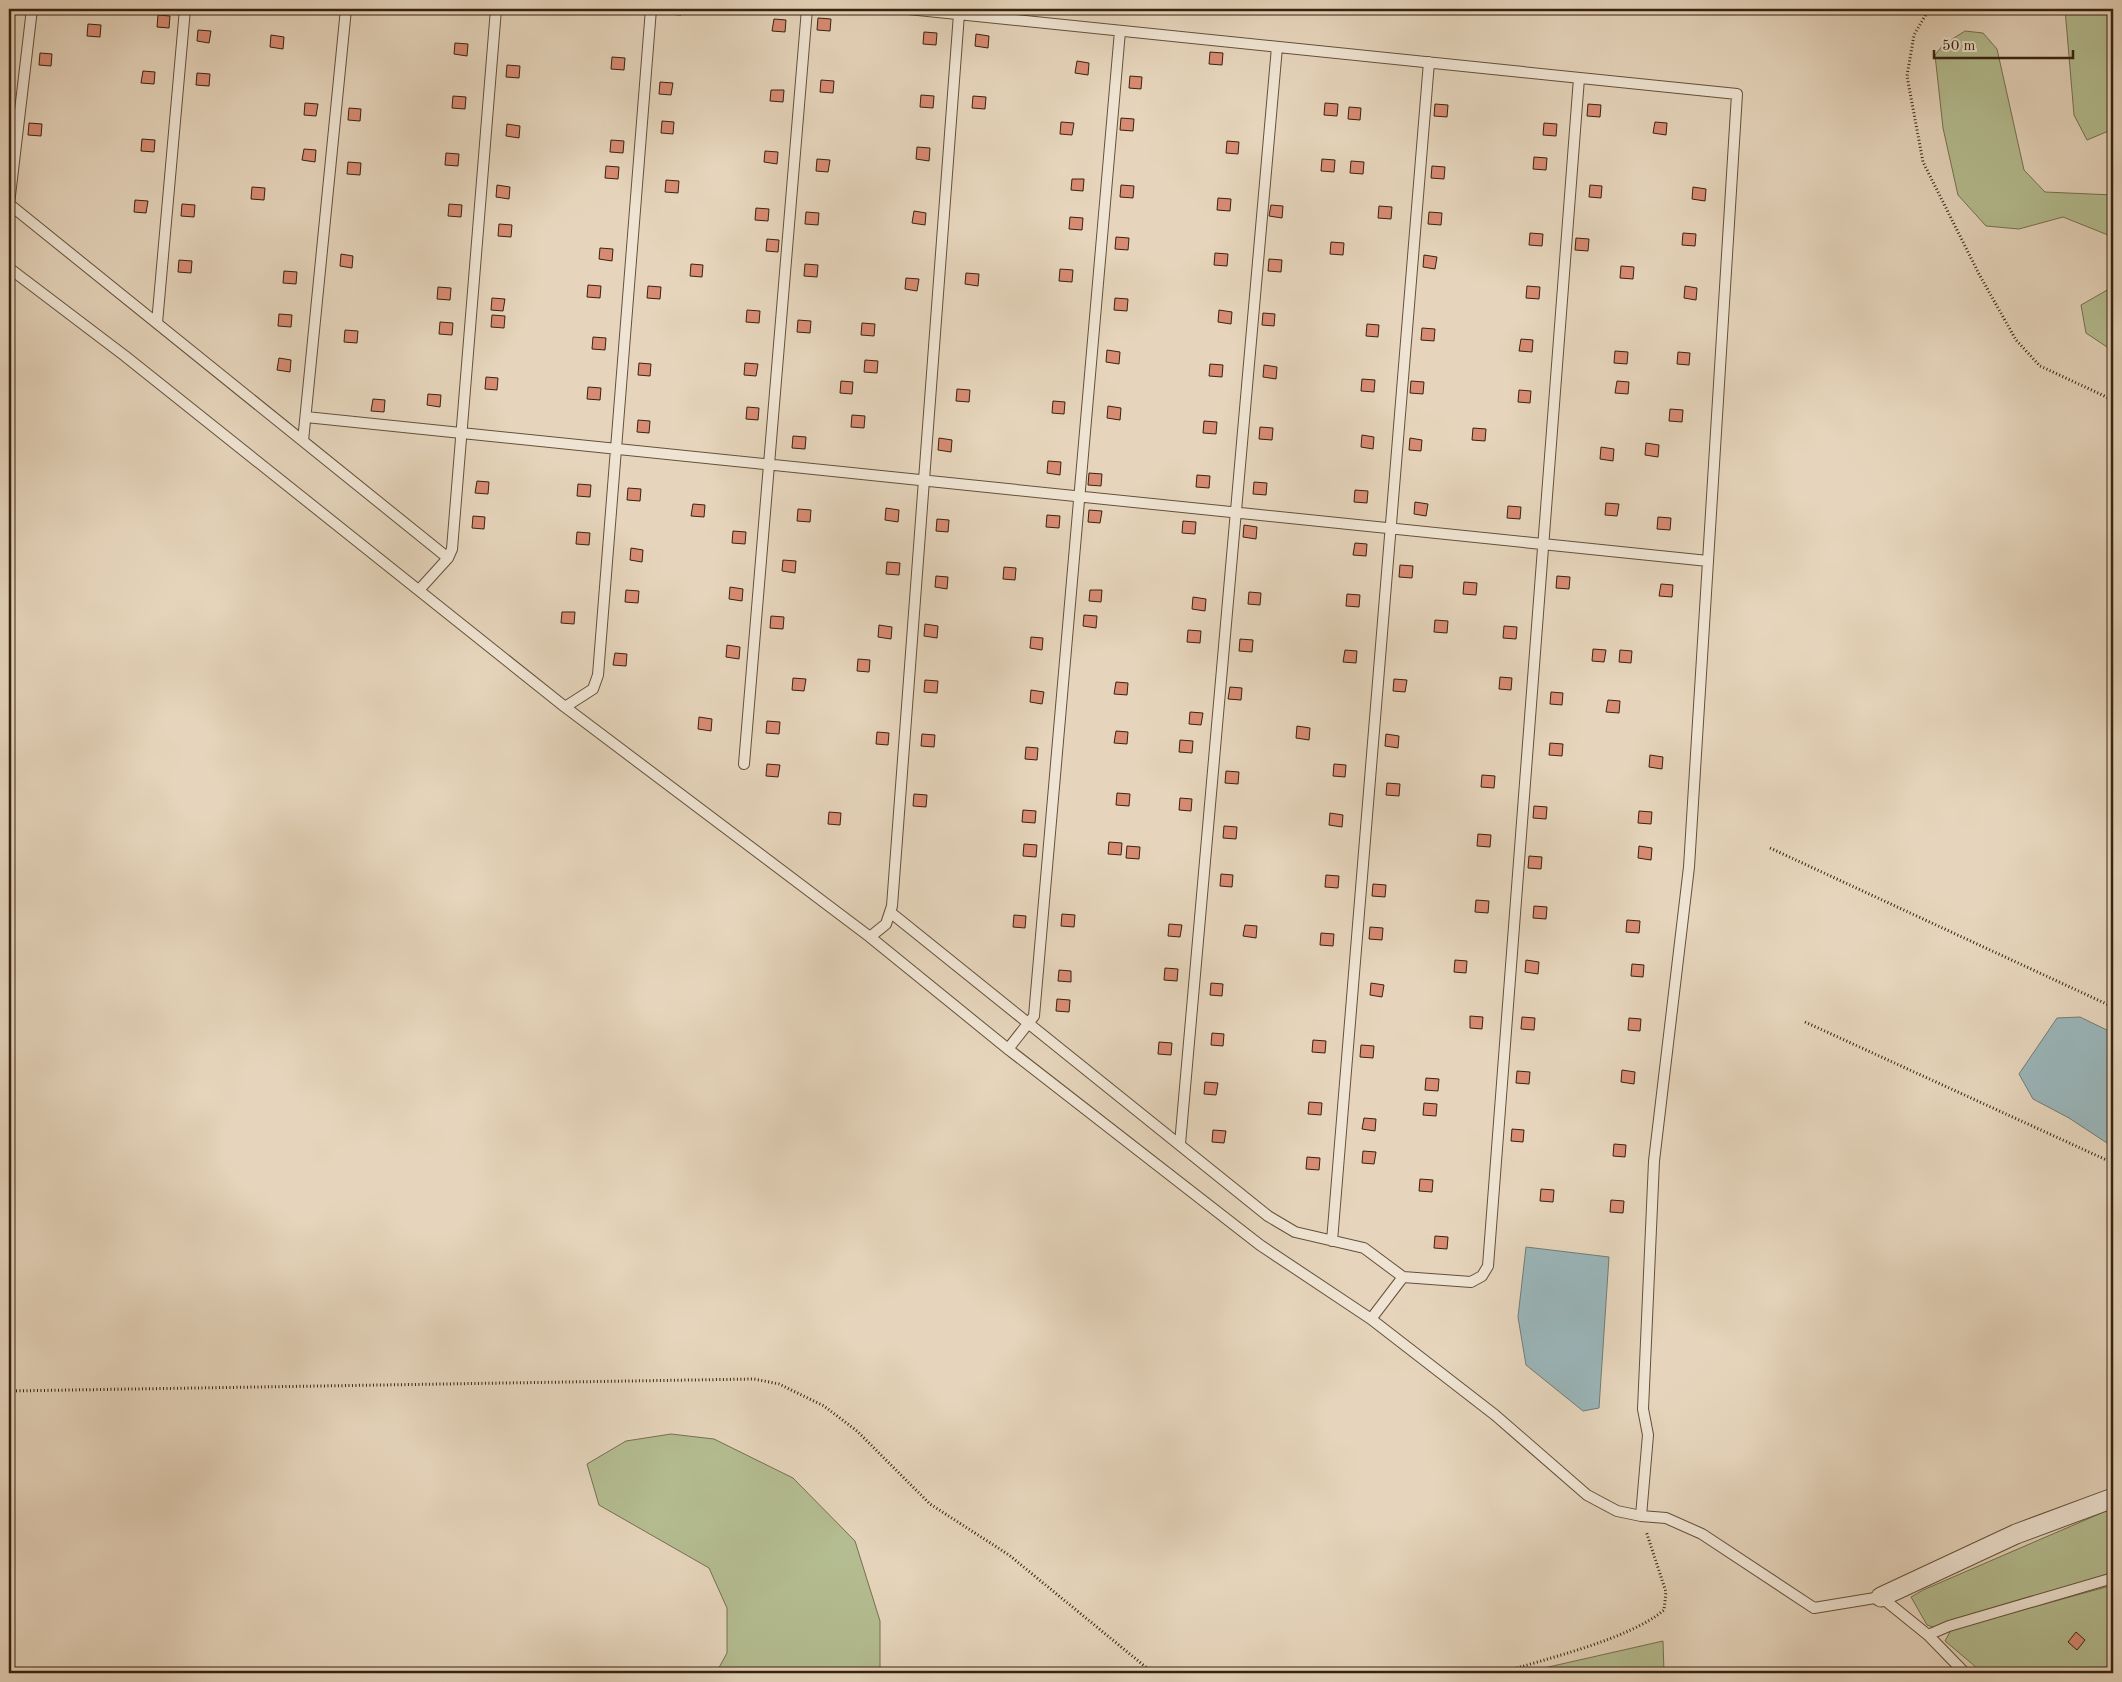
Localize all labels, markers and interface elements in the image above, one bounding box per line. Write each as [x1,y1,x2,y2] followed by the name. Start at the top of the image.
[1934,28,2073,60] scale bar
[1942,39,1976,54] text: 50 m

